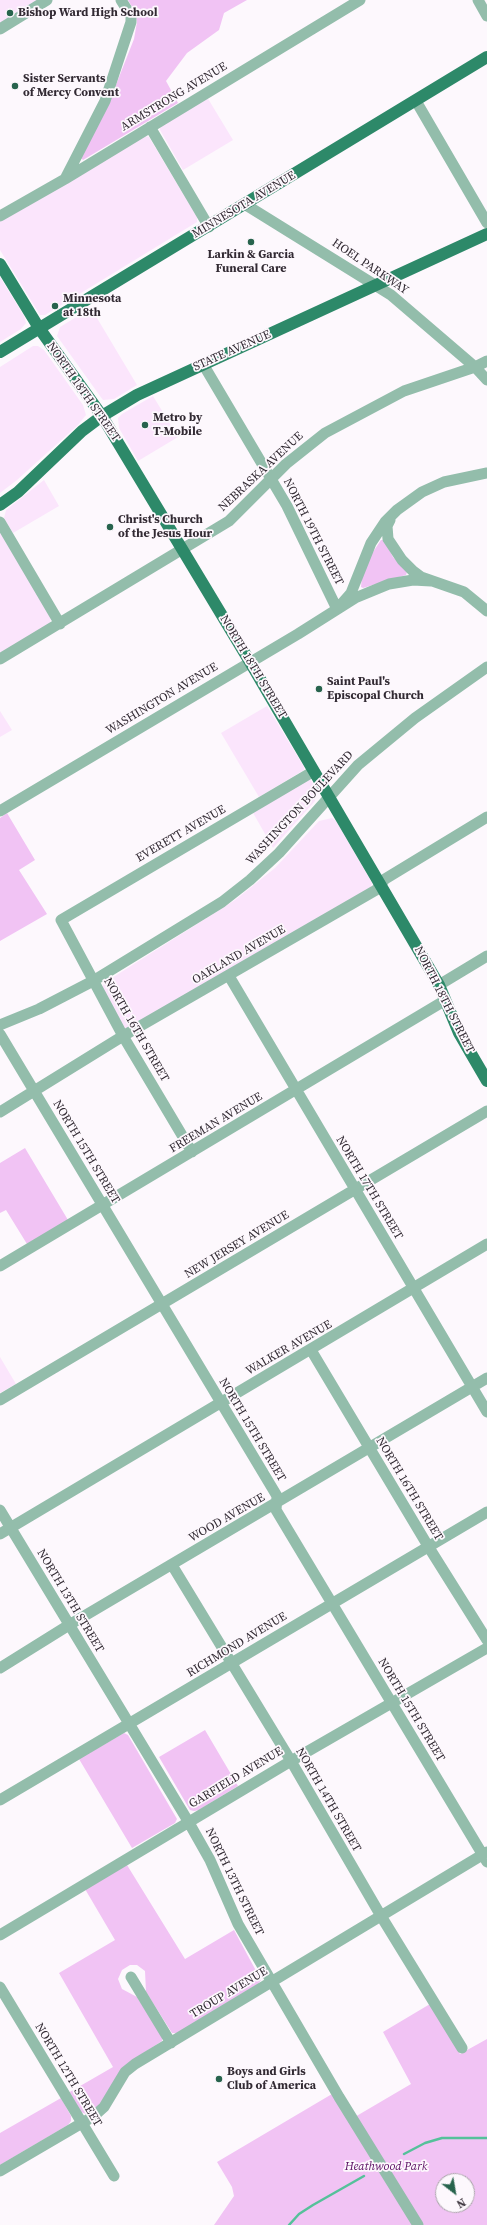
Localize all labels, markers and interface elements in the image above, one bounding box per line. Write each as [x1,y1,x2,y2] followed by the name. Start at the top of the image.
[18,6,158,20] place label: Bishop Ward High School
[5,8,15,18] marker: Bishop Ward High School
[118,60,230,134] street label: ARMSTRONG AVENUE
[23,72,119,100] place label: Sister Servants of Mercy Convent
[10,81,20,91] marker: Sister Servants of Mercy Convent
[190,168,298,242] street label: MINNESOTA AVENUE
[329,236,411,298] street label: HOEL PARKWAY
[246,237,256,247] marker: Larkin & Garcia Funeral Care
[208,248,294,276] place label: Larkin & Garcia Funeral Care
[63,292,121,320] place label: Minnesota at 18th
[50,301,60,311] marker: Minnesota at 18th
[191,327,273,375] street label: STATE AVENUE
[43,340,123,444] street label: NORTH 18TH STREET
[153,411,202,439] place label: Metro by T-Mobile
[140,420,150,430] marker: Metro by T-Mobile
[216,429,306,515] street label: NEBRASKA AVENUE
[280,476,346,588] street label: NORTH 19TH STREET
[118,513,212,541] place label: Christ's Church of the Jesus Hour
[105,522,115,532] marker: Christ's Church of the Jesus Hour
[216,613,290,721] street label: NORTH 18TH STREET
[103,660,221,738] street label: WASHINGTON AVENUE
[327,675,424,703] place label: Saint Paul's Episcopal Church
[314,684,324,694] marker: Saint Paul's Episcopal Church
[243,748,357,868] street label: WASHINGTON BOULEVARD
[134,802,228,866] street label: EVERETT AVENUE
[190,922,288,988] street label: OAKLAND AVENUE
[411,944,477,1056] street label: NORTH 18TH STREET
[100,975,172,1085] street label: NORTH 16TH STREET
[167,1090,265,1156] street label: FREEMAN AVENUE
[49,1098,123,1206] street label: NORTH 15TH STREET
[332,1134,406,1242] street label: NORTH 17TH STREET
[182,1208,292,1282] street label: NEW JERSEY AVENUE
[243,1317,335,1379] street label: WALKER AVENUE
[215,1376,289,1484] street label: NORTH 15TH STREET
[372,1435,446,1543] street label: NORTH 16TH STREET
[186,1490,268,1546] street label: WOOD AVENUE
[33,1547,107,1655] street label: NORTH 13TH STREET
[184,1609,290,1681] street label: RICHMOND AVENUE
[374,1656,448,1764] street label: NORTH 15TH STREET
[187,1744,285,1812] street label: GARFIELD AVENUE
[292,1745,364,1855] street label: NORTH 14TH STREET
[202,1826,266,1938] street label: NORTH 13TH STREET
[188,1964,270,2022] street label: TROUP AVENUE
[31,2021,105,2129] street label: NORTH 12TH STREET
[227,2065,316,2093] place label: Boys and Girls Club of America
[214,2074,224,2084] marker: Boys and Girls Club of America
[345,2160,427,2174] park label: Heathwood Park
[435,2173,475,2213] north arrow
[454,2194,468,2211] text: N

